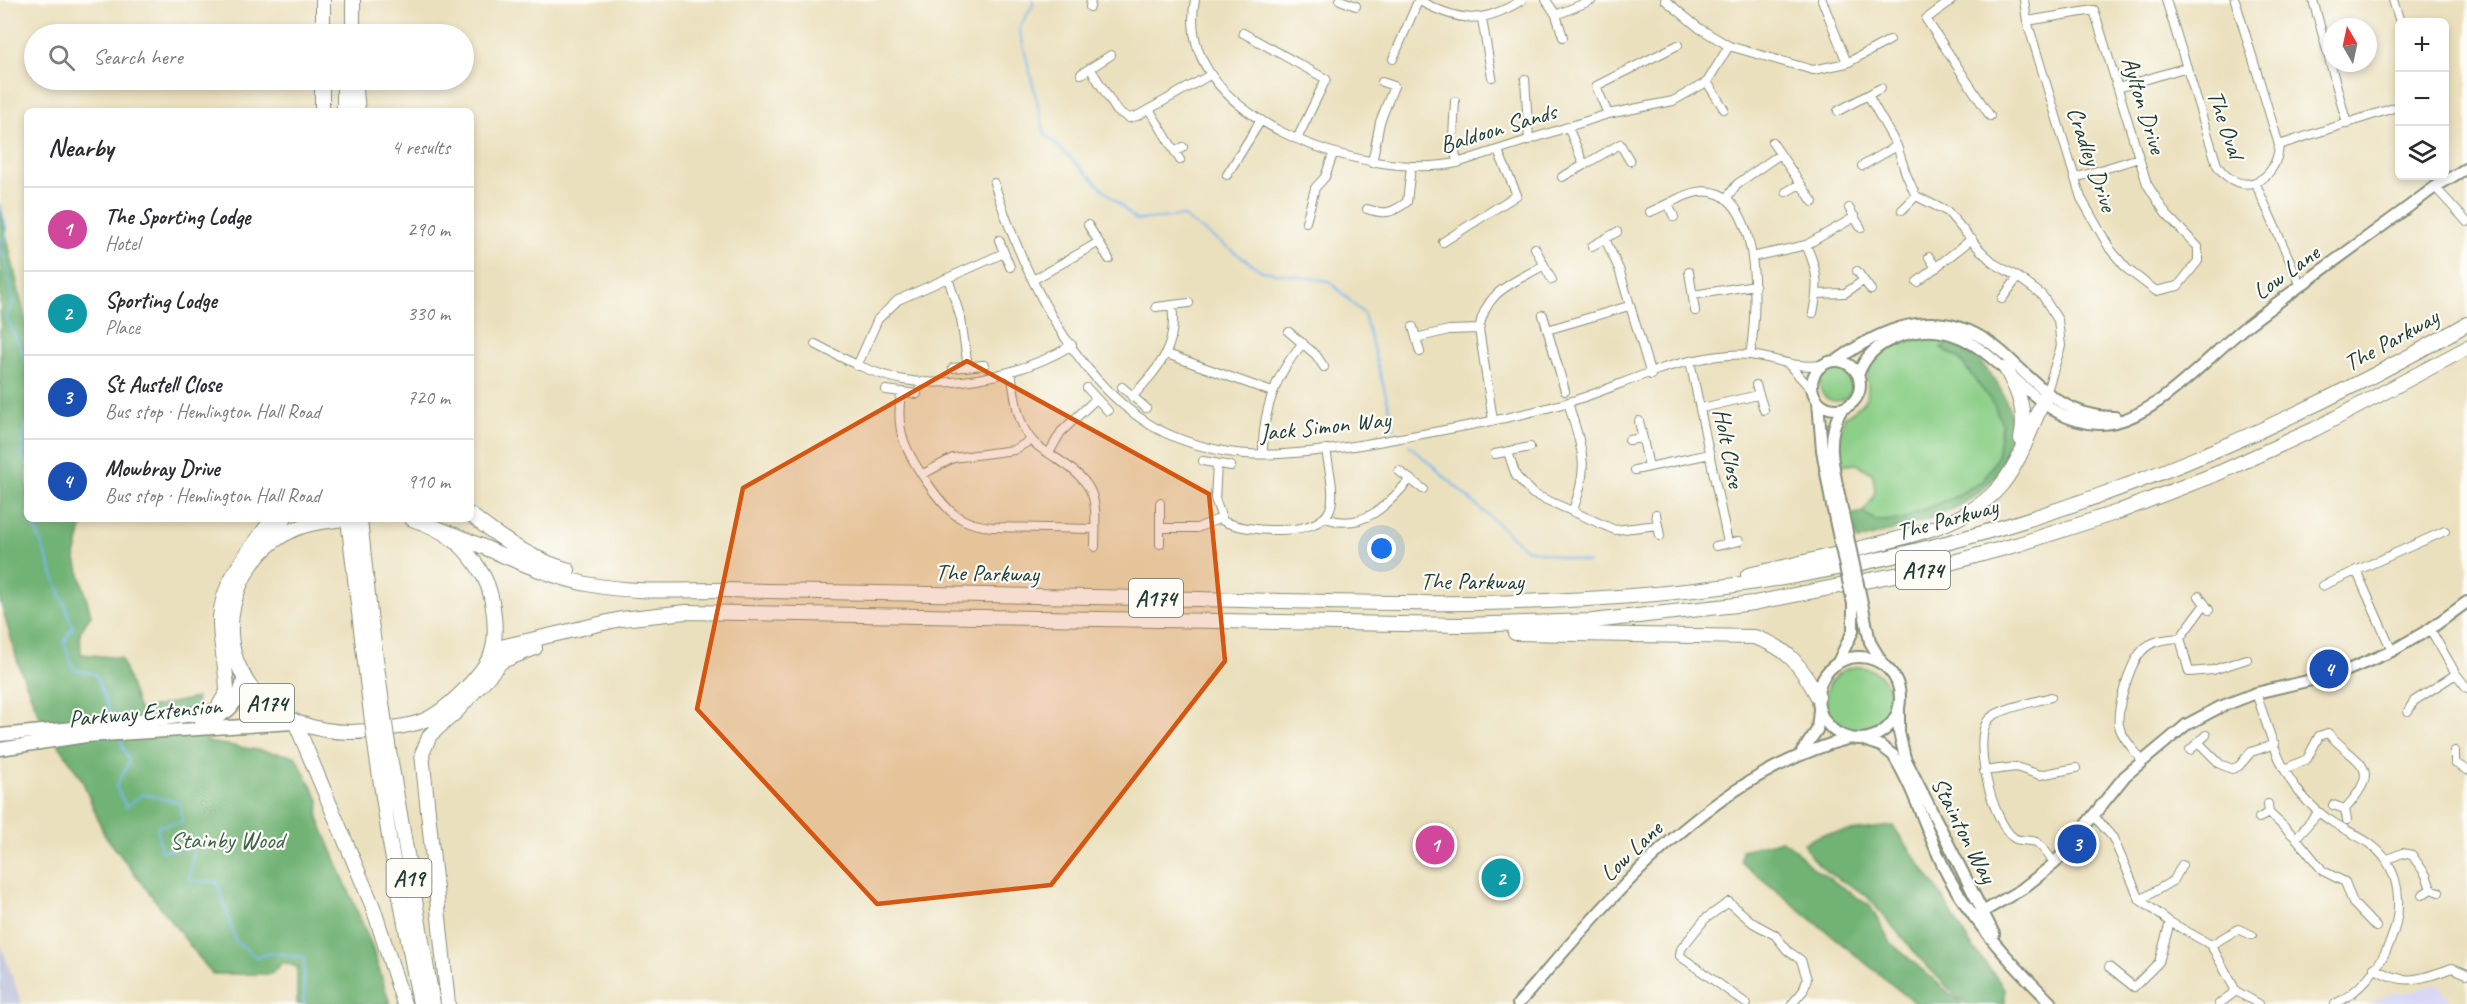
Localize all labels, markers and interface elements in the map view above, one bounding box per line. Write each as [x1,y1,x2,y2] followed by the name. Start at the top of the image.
[2323,18,2377,72] north arrow
[2395,18,2449,180] map controls
[2395,18,2449,72] button: +
[24,24,474,90] search box
[45,41,78,74] icon: search
[93,43,183,71] text: Search here
[2115,53,2174,159] street label: Aylton Drive
[2395,72,2449,126] button: −
[2200,86,2253,166] street label: The Oval
[1436,96,1562,160] street label: Baldoon Sands
[2060,103,2125,217] street label: Cradley Drive
[2395,126,2449,180] button: layers
[48,131,113,164] text: Nearby
[391,135,450,160] text: 4 results
[105,203,250,231] text: The Sporting Lodge
[63,217,72,242] text: 1
[407,217,450,242] text: 290 m
[105,231,140,256] text: Hotel
[2247,236,2327,306] street label: Low Lane
[105,287,217,315] text: Sporting Lodge
[63,301,72,326] text: 2
[407,301,450,326] text: 330 m
[2338,301,2445,378] street label: The Parkway
[105,315,140,340] text: Place
[105,371,221,399] text: St Austell Close
[63,385,72,410] text: 3
[407,385,450,410] text: 720 m
[105,399,320,424] text: Bus stop · Hemlington Hall Road
[1257,404,1394,448] street label: Jack Simon Way
[1707,406,1752,492] street label: Holt Close
[105,455,219,483] text: Mowbray Drive
[63,469,72,494] text: 4
[407,469,450,494] text: 910 m
[105,483,320,508] text: Bus stop · Hemlington Hall Road
[1893,491,2003,547] street label: The Parkway
[1367,534,1396,563] your location
[1896,551,1950,589] road number: A174
[935,557,1041,589] street label: The Parkway
[1420,566,1526,596] street label: The Parkway
[1129,579,1183,617] road number: A174
[2310,646,2348,692] pin: 4
[240,684,294,722] road number: A174
[67,690,224,734] street label: Parkway Extension
[1925,772,2004,890] street label: Stainton Way
[1594,813,1670,888] street label: Low Lane
[1416,822,1454,868] pin: 1
[2058,822,2096,866] pin: 3
[170,825,288,855] park label: Stainby Wood
[1482,856,1520,900] pin: 2
[386,859,432,897] road number: A19

